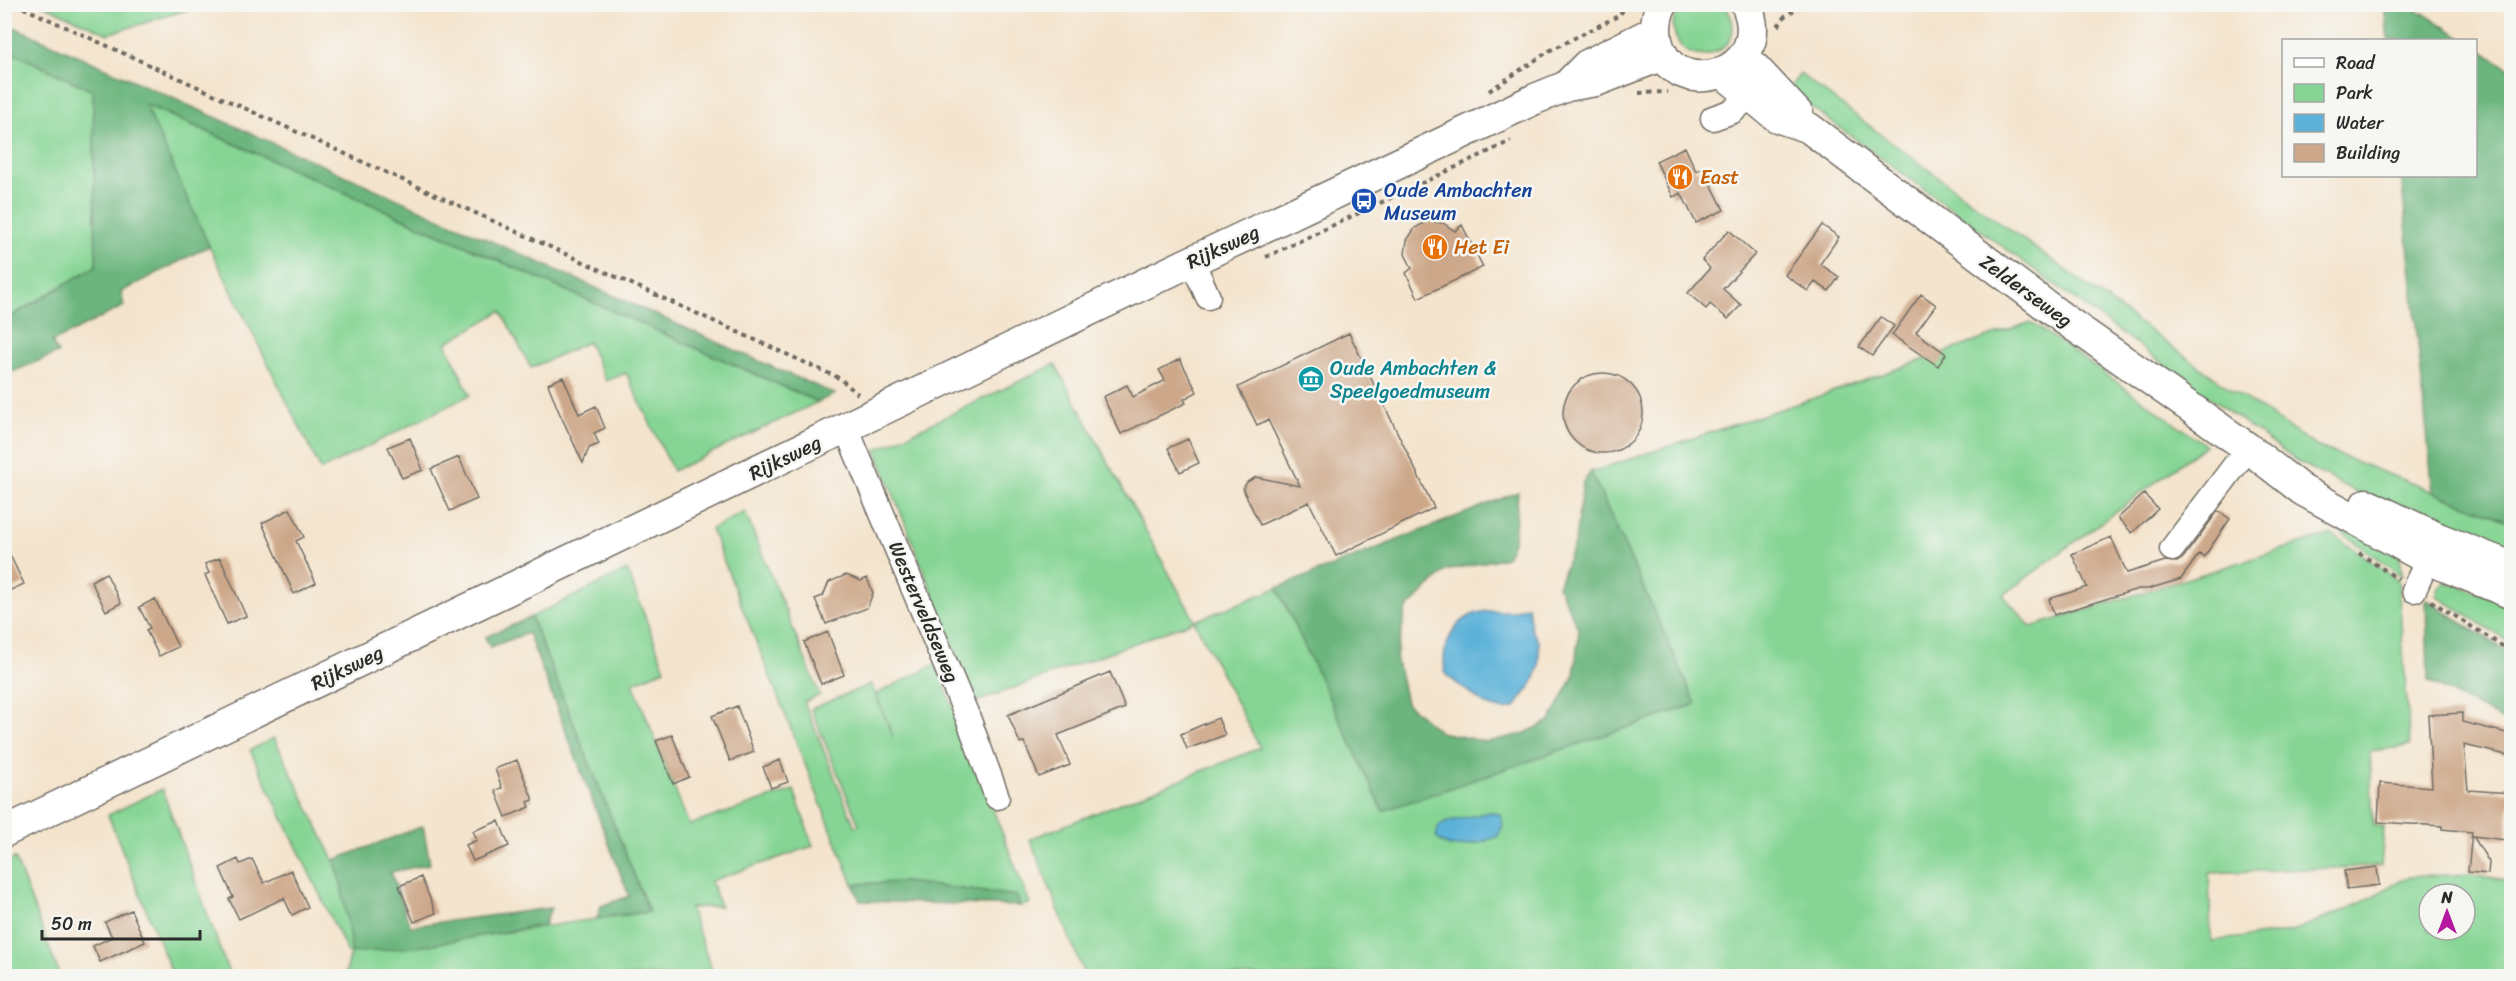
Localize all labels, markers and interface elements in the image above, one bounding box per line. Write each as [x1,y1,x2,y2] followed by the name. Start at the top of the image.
[2282,39,2477,177] legend
[2336,47,2376,79] text: Road
[2336,77,2373,109] text: Park
[2336,107,2385,139] text: Water
[2336,137,2400,169] text: Building
[1700,160,1739,195] place label: East
[1665,162,1695,192] restaurant icon: East
[1384,173,1533,231] place label: Oude Ambachten Museum
[1349,186,1379,216] bus stop icon: Oude Ambachten Museum
[1181,215,1265,279] street label: Rijksweg
[1454,230,1510,265] place label: Het Ei
[1420,232,1450,262] restaurant icon: Het Ei
[1972,245,2080,337] street label: Zelderseweg
[1330,351,1497,409] place label: Oude Ambachten & Speelgoedmuseum
[1296,364,1326,394] museum icon: Oude Ambachten & Speelgoedmuseum
[743,425,827,491] street label: Rijksweg
[878,536,970,688] street label: Westerveldseweg
[305,635,389,701] street label: Rijksweg
[2417,882,2477,942] north arrow
[2440,883,2453,912] text: N
[42,903,200,941] scale bar
[51,908,92,940] text: 50 m

